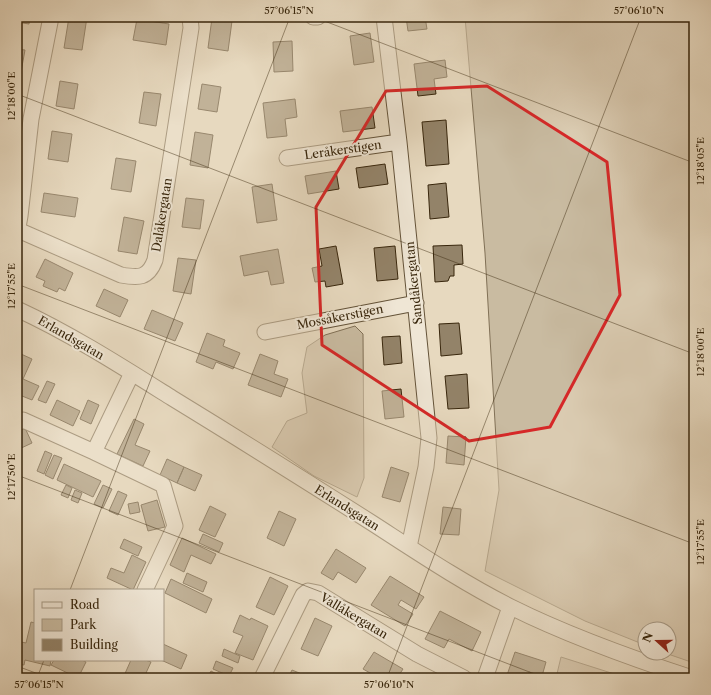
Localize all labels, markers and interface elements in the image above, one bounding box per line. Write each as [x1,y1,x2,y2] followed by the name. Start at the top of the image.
[264,4,314,17] text: 57°06'15"N
[614,4,664,17] text: 57°06'10"N
[5,71,18,120] text: 12°18'00"E
[303,137,383,162] street label: Leråkerstigen
[694,137,707,185] text: 12°18'05"E
[148,176,175,253] street label: Dalåkergatan
[402,240,425,325] street label: Sandåkergatan
[5,263,18,309] text: 12°17'55"E
[295,301,385,332] street label: Mossåkerstigen
[35,313,107,363] street label: Erlandsgatan
[694,327,707,376] text: 12°18'00"E
[5,453,18,500] text: 12°17'50"E
[312,482,383,534] street label: Erlandsgatan
[694,519,707,565] text: 12°17'55"E
[34,589,164,661] legend
[317,589,391,642] street label: Vallåkergatan
[70,597,100,612] text: Road
[70,617,97,632] text: Park
[637,621,677,661] north arrow
[639,630,656,644] text: N
[70,637,118,652] text: Building
[14,678,64,691] text: 57°06'15"N
[364,678,414,691] text: 57°06'10"N

